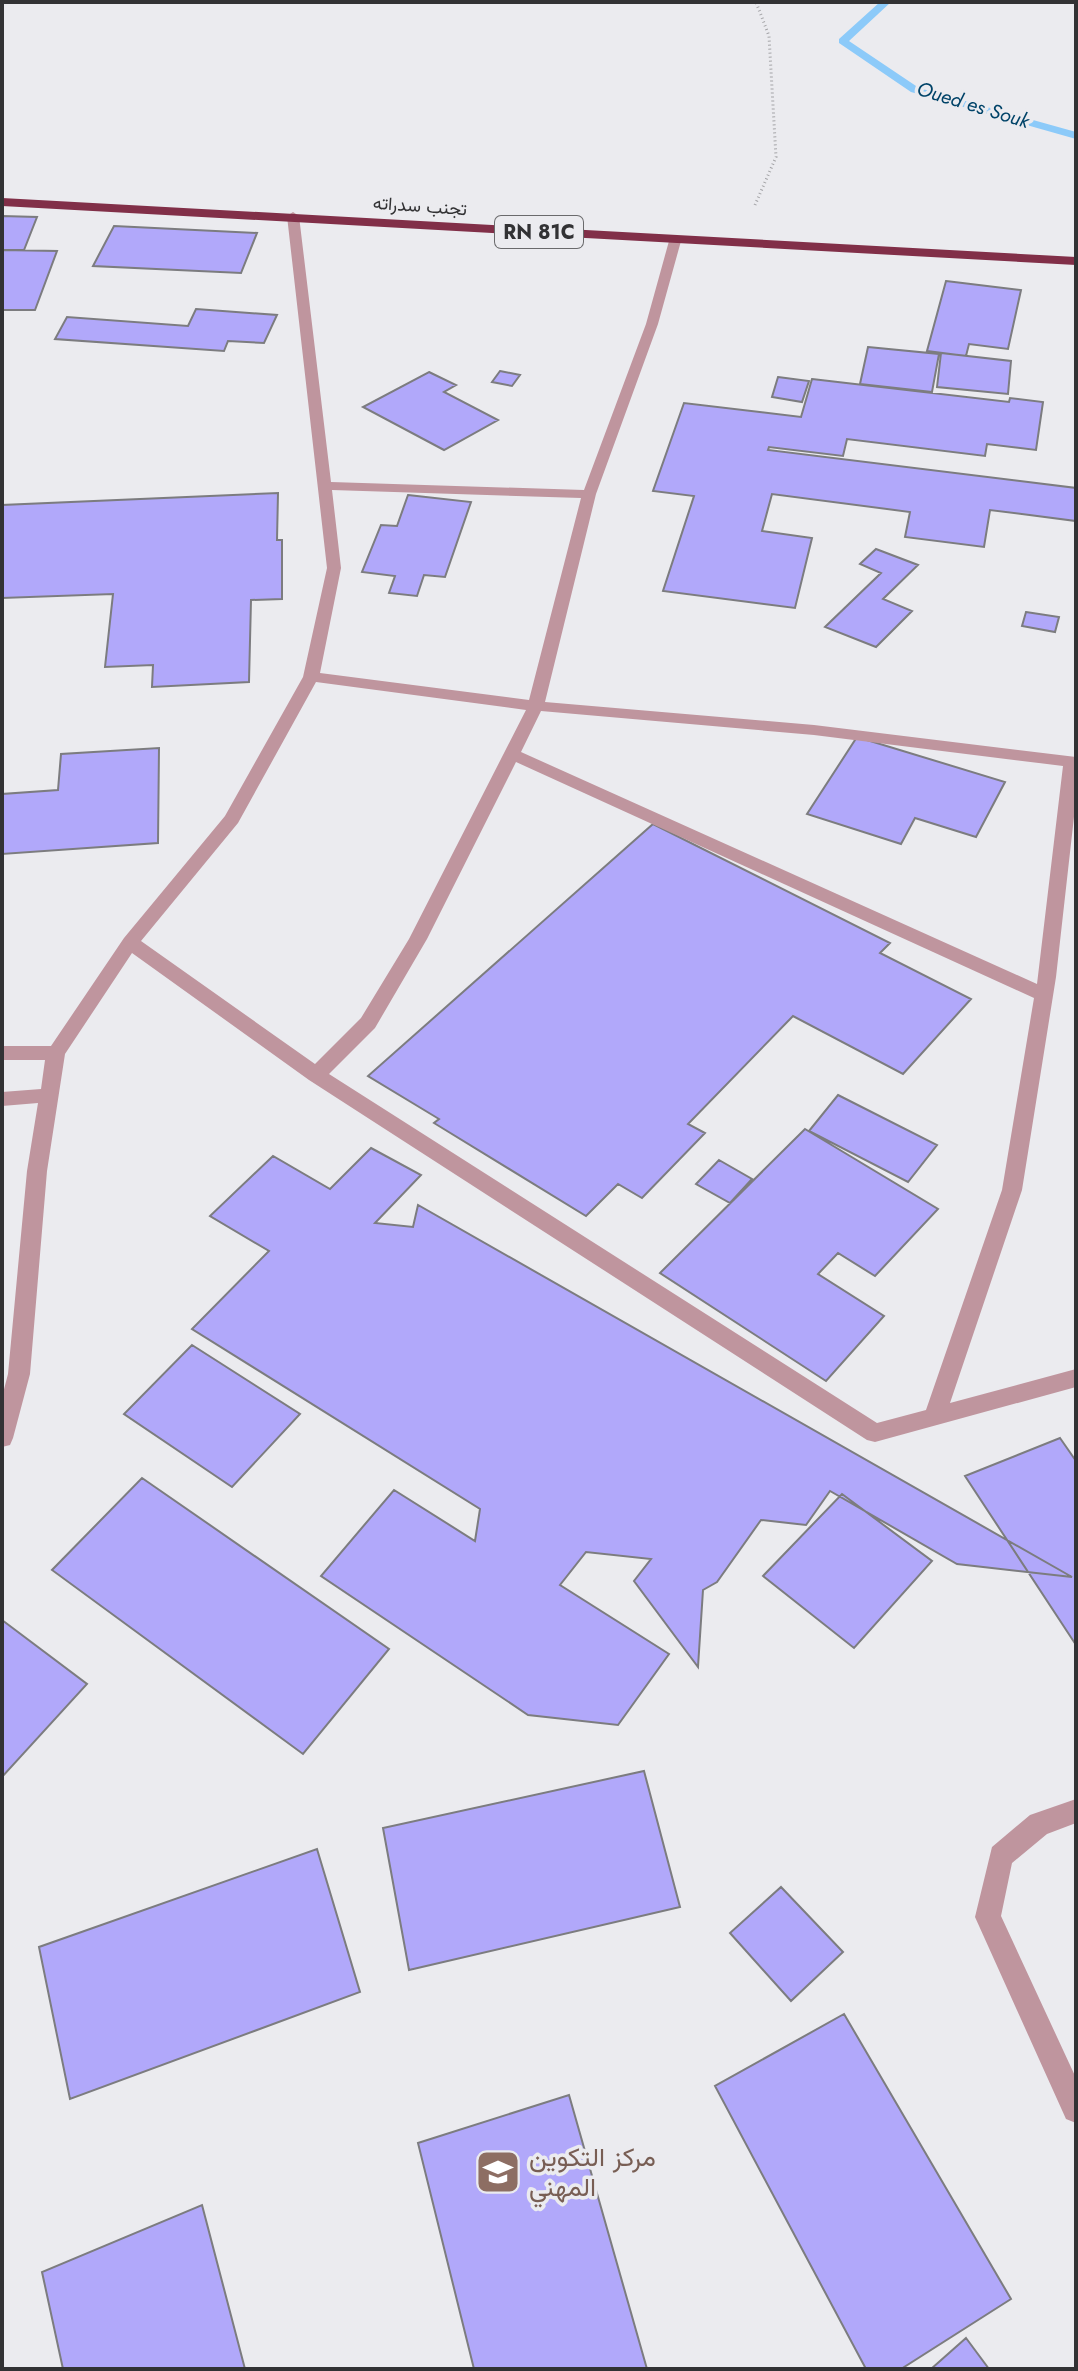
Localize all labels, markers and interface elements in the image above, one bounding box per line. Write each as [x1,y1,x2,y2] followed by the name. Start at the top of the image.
[913,74,1034,136] water label: Oued es Souk
[372,190,468,222] street label: تجنب سدراته
[495,216,583,248] road number: RN 81C
[529,2138,656,2208] place label: مركز التكوين المهني
[474,2148,522,2196] school or university icon: مركز التكوين المهني

